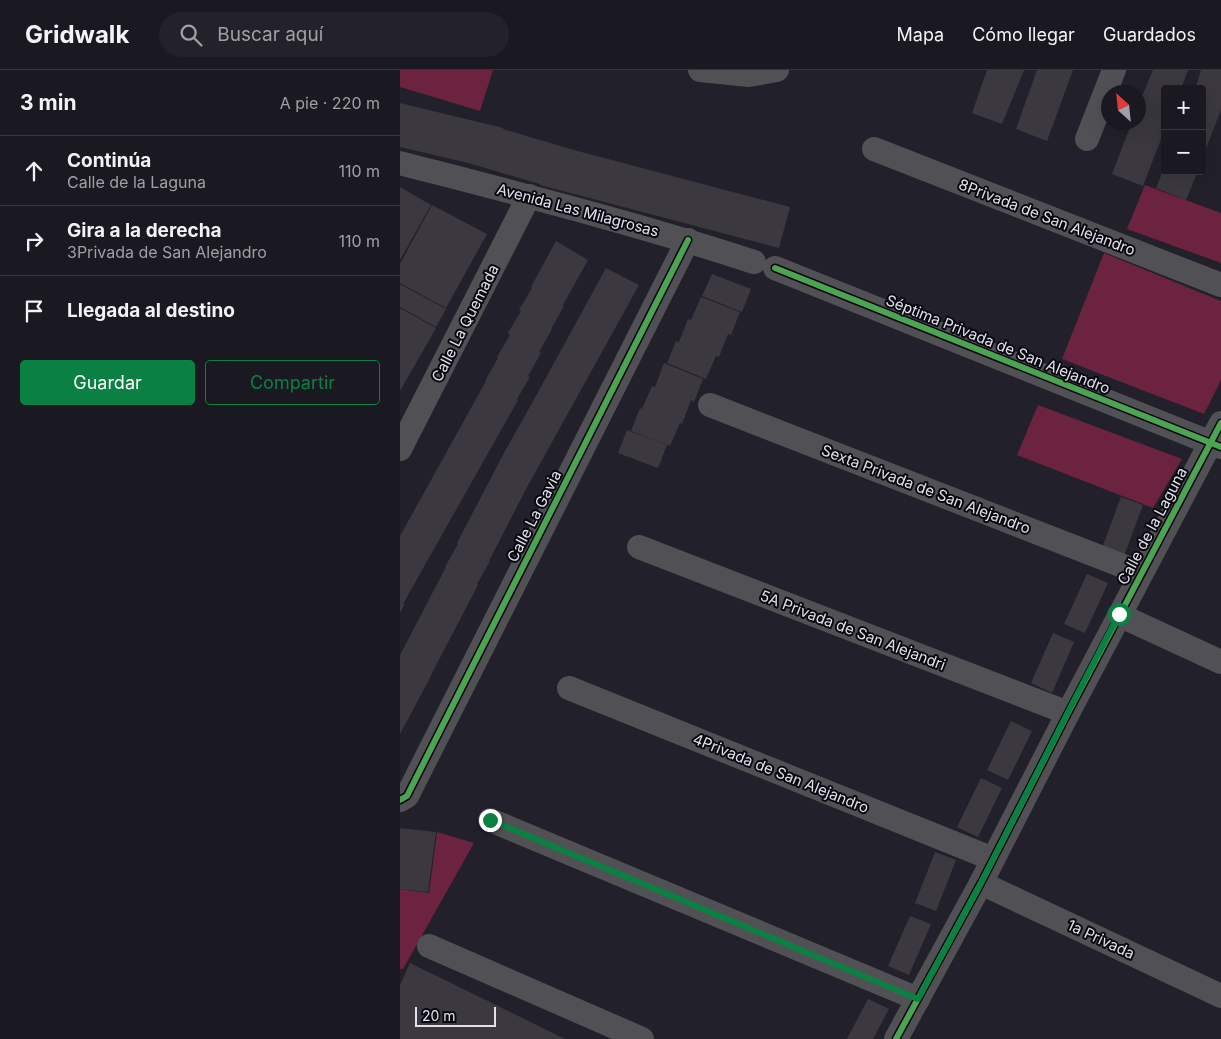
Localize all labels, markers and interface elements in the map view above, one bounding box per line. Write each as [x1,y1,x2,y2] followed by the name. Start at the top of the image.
[159,12,509,57] search box
[25,20,129,49] text: Gridwalk
[177,21,205,49] icon: search
[217,23,323,46] text: Buscar aquí
[897,24,944,45] text: Mapa
[972,24,1075,45] text: Cómo llegar
[1103,24,1196,45] text: Guardados
[1101,85,1146,130] north arrow
[1161,85,1206,175] map controls
[1161,85,1206,130] button: +
[20,90,76,115] text: 3 min
[280,93,380,113] text: A pie · 220 m
[1161,130,1206,175] button: −
[67,149,151,172] text: Continúa
[20,157,48,185] icon: ahead
[338,161,380,181] text: 110 m
[67,172,206,192] text: Calle de la Laguna
[956,175,1138,259] street label: 8Privada de San Alejandro
[495,179,661,241] street label: Avenida Las Milagrosas
[67,219,222,242] text: Gira a la derecha
[20,227,48,255] icon: right
[338,231,380,251] text: 110 m
[67,242,267,262] text: 3Privada de San Alejandro
[427,261,503,385] street label: Calle La Quemada
[883,290,1113,398] street label: Séptima Privada de San Alejandro
[20,297,48,325] icon: arrive
[67,299,235,322] text: Llegada al destino
[20,360,195,405] button: Guardar
[205,360,380,405] button: Compartir
[819,440,1033,538] street label: Sexta Privada de San Alejandro
[1113,464,1191,588] street label: Calle de la Laguna
[503,467,565,565] street label: Calle La Gavia
[758,586,948,674] street label: 5A Privada de San Alejandri
[1108,603,1131,626] route start
[690,729,872,817] street label: 4Privada de San Alejandro
[479,809,502,832] route end
[1064,915,1138,963] street label: 1a Privada
[415,1004,496,1027] scale bar
[422,1007,456,1024] text: 20 m

